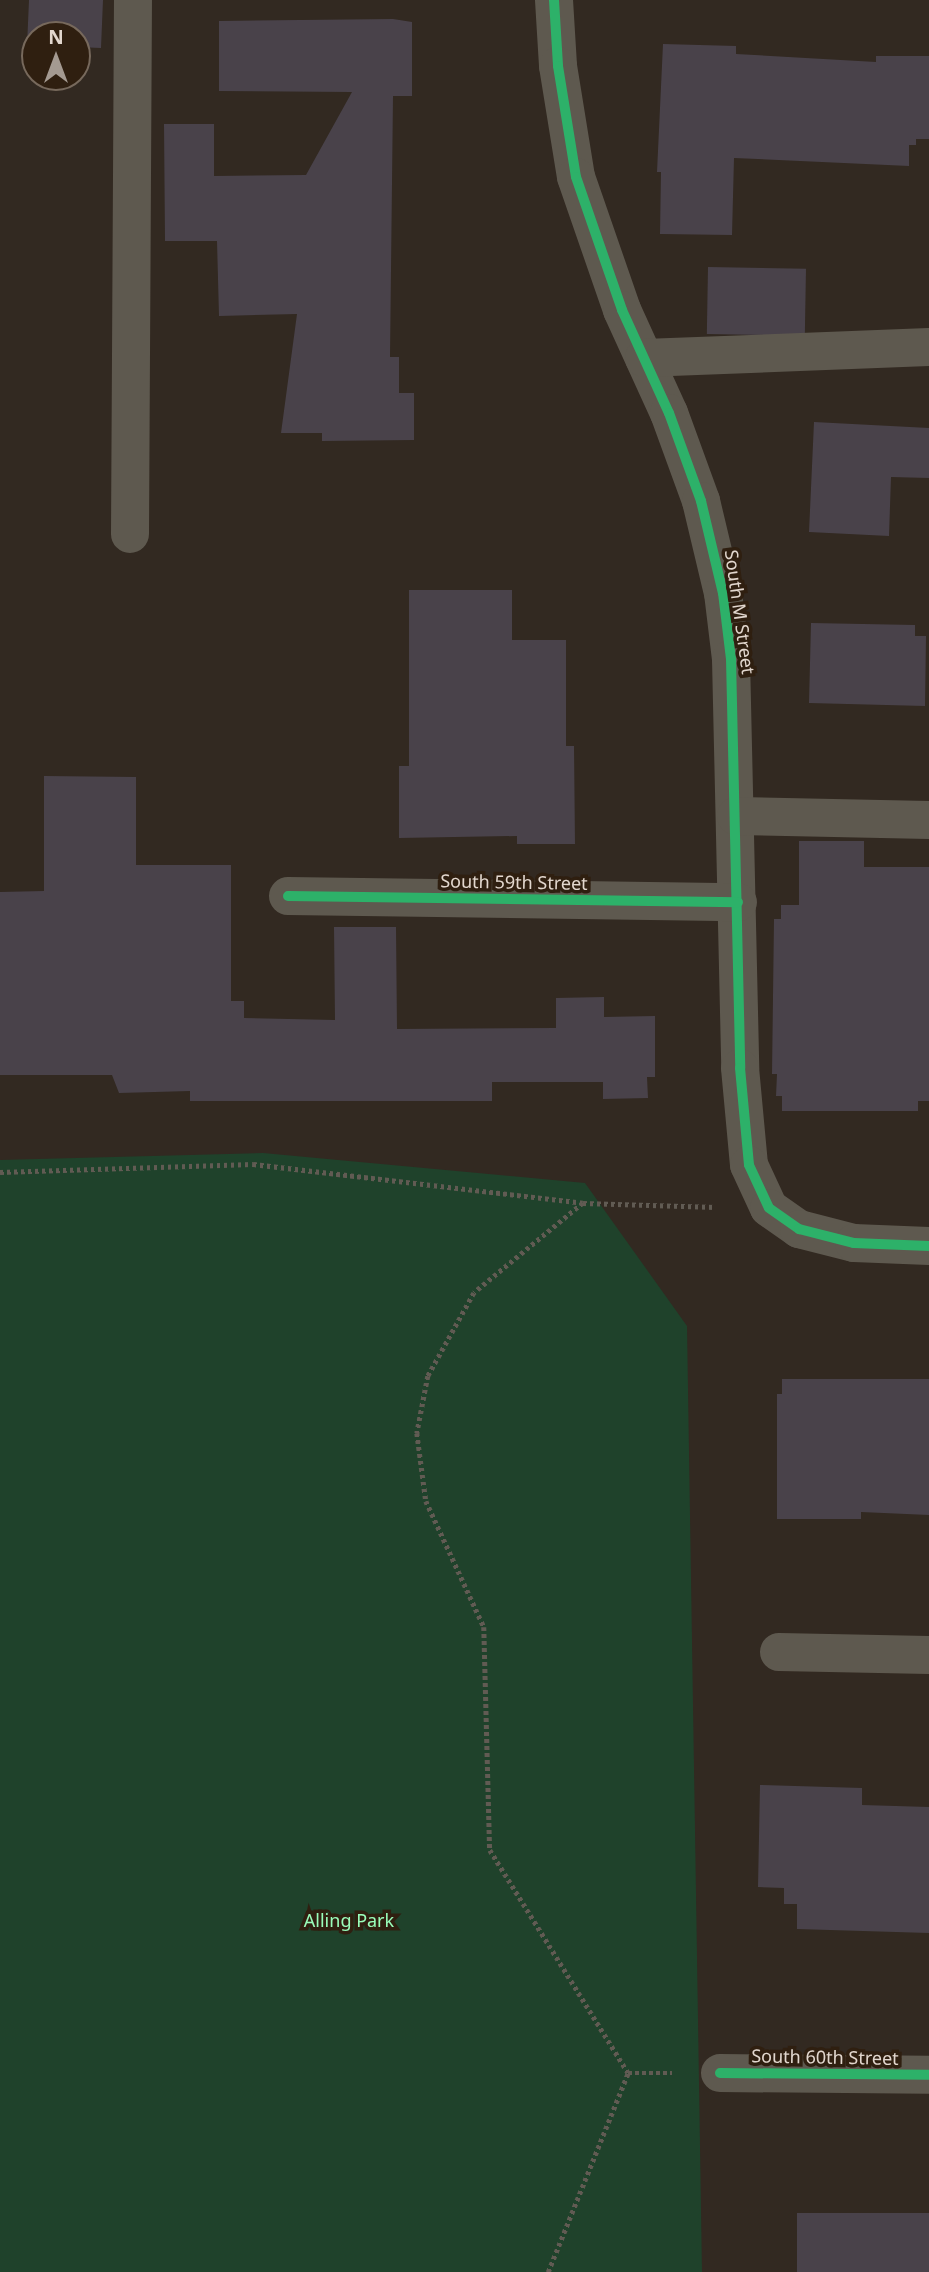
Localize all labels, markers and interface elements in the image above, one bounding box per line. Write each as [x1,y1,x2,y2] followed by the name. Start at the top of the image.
[21,21,91,91] north arrow
[48,24,64,50] text: N
[721,548,759,676] street label: South M Street
[440,870,588,894] street label: South 59th Street
[304,1909,394,1931] park label: Alling Park
[751,2045,899,2069] street label: South 60th Street

